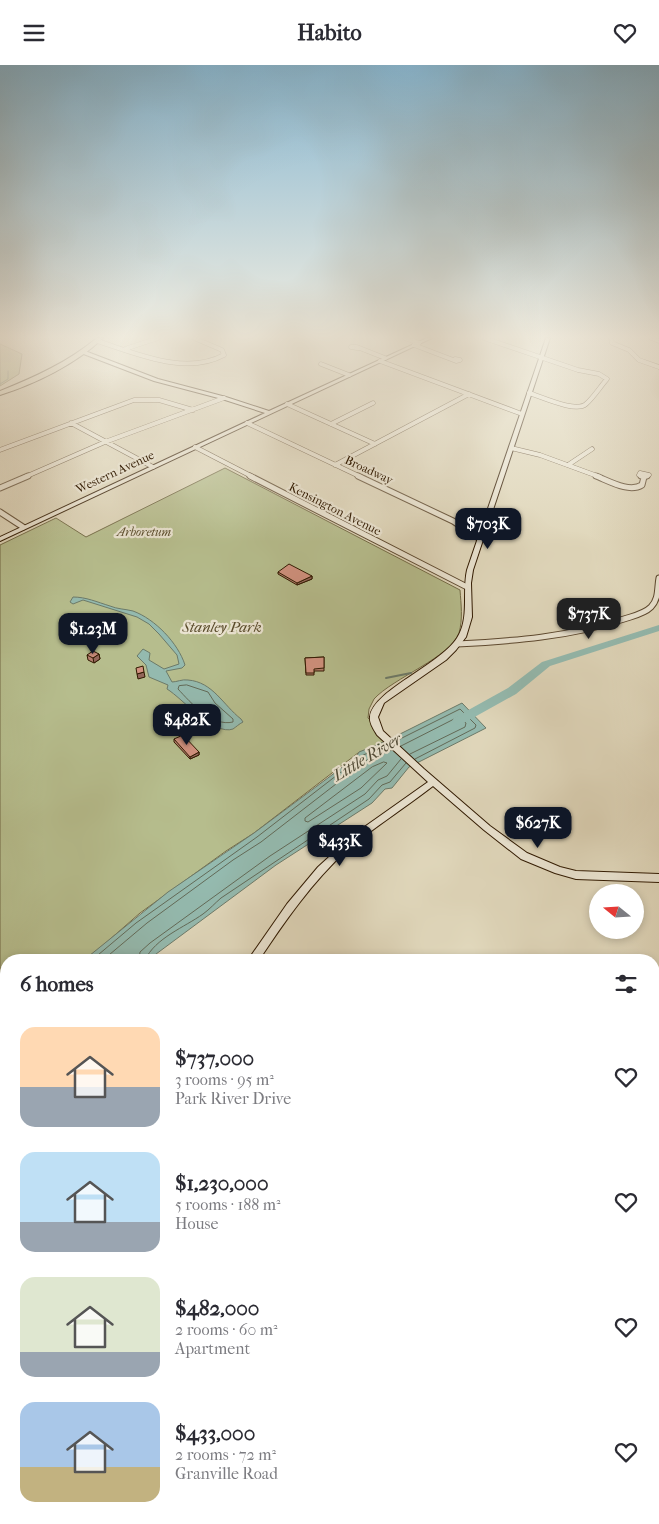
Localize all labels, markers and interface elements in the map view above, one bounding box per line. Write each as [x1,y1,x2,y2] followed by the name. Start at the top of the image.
[20,19,48,47] icon: menu
[611,19,639,47] icon: heart
[297,20,362,46] text: Habito
[73,448,157,497] street label: Western Avenue
[343,453,396,487] street label: Broadway
[287,480,383,538] street label: Kensington Avenue
[453,507,523,550] pin: $703K
[466,514,510,533] text: $703K
[115,525,172,539] park label: Arboretum
[554,597,624,640] pin: $737K
[568,604,610,623] text: $737K
[52,613,134,655] pin: $1.23M
[181,618,262,636] park label: Stanley Park
[69,619,117,638] text: $1.23M
[152,703,222,746] pin: $482K
[164,710,210,729] text: $482K
[329,728,406,785] water label: Little River
[503,807,573,849] pin: $627K
[515,813,561,832] text: $627K
[305,825,375,867] pin: $433K
[318,831,362,850] text: $433K
[589,884,644,939] north arrow
[589,884,644,939] map controls
[612,970,640,998] icon: filters
[20,972,94,996] text: 6 homes
[175,1046,254,1070] text: $737,000
[60,1047,120,1107] icon: home
[612,1063,640,1091] icon: heart
[175,1070,274,1089] text: 3 rooms · 95 m²
[175,1089,291,1108] text: Park River Drive
[175,1171,269,1195] text: $1,230,000
[60,1172,120,1232] icon: home
[612,1188,640,1216] icon: heart
[175,1195,281,1214] text: 5 rooms · 188 m²
[175,1214,218,1233] text: House
[175,1296,259,1320] text: $482,000
[60,1297,120,1357] icon: home
[612,1313,640,1341] icon: heart
[175,1320,278,1339] text: 2 rooms · 60 m²
[175,1339,250,1358] text: Apartment
[175,1421,255,1445] text: $433,000
[60,1422,120,1482] icon: home
[612,1438,640,1466] icon: heart
[175,1445,276,1464] text: 2 rooms · 72 m²
[175,1464,278,1483] text: Granville Road

